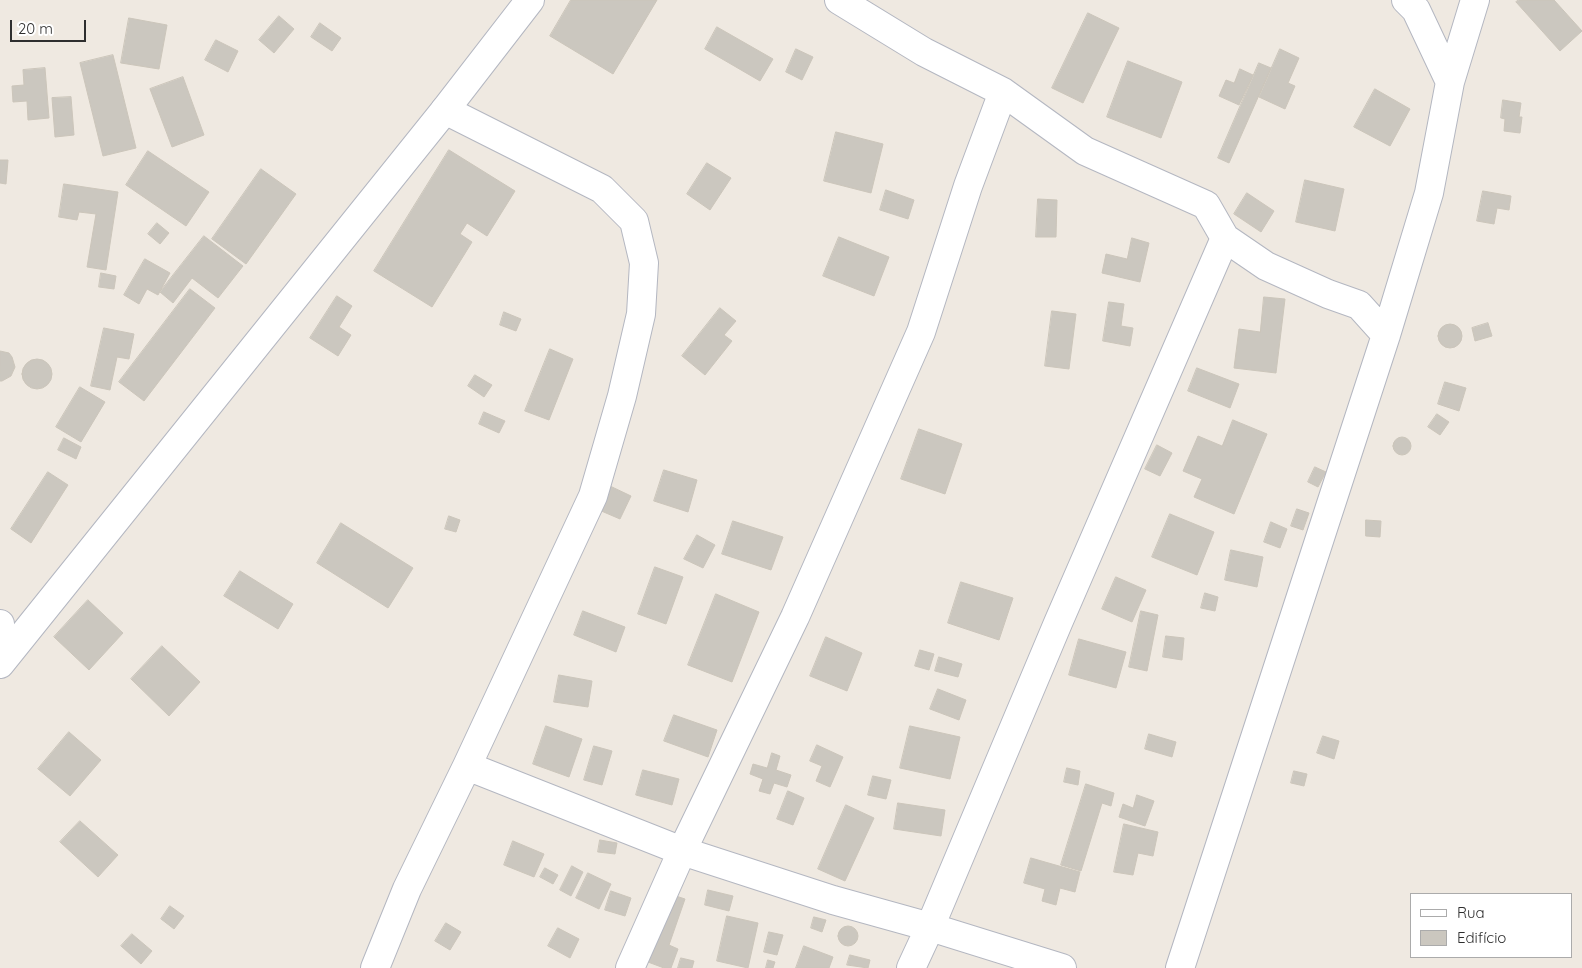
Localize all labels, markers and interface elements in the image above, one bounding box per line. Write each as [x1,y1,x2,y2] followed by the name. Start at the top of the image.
[12,10,89,42] scale bar
[18,19,53,38] text: 20 m
[1410,893,1572,958] legend
[1457,903,1485,922] text: Rua
[1457,928,1506,947] text: Edifício

